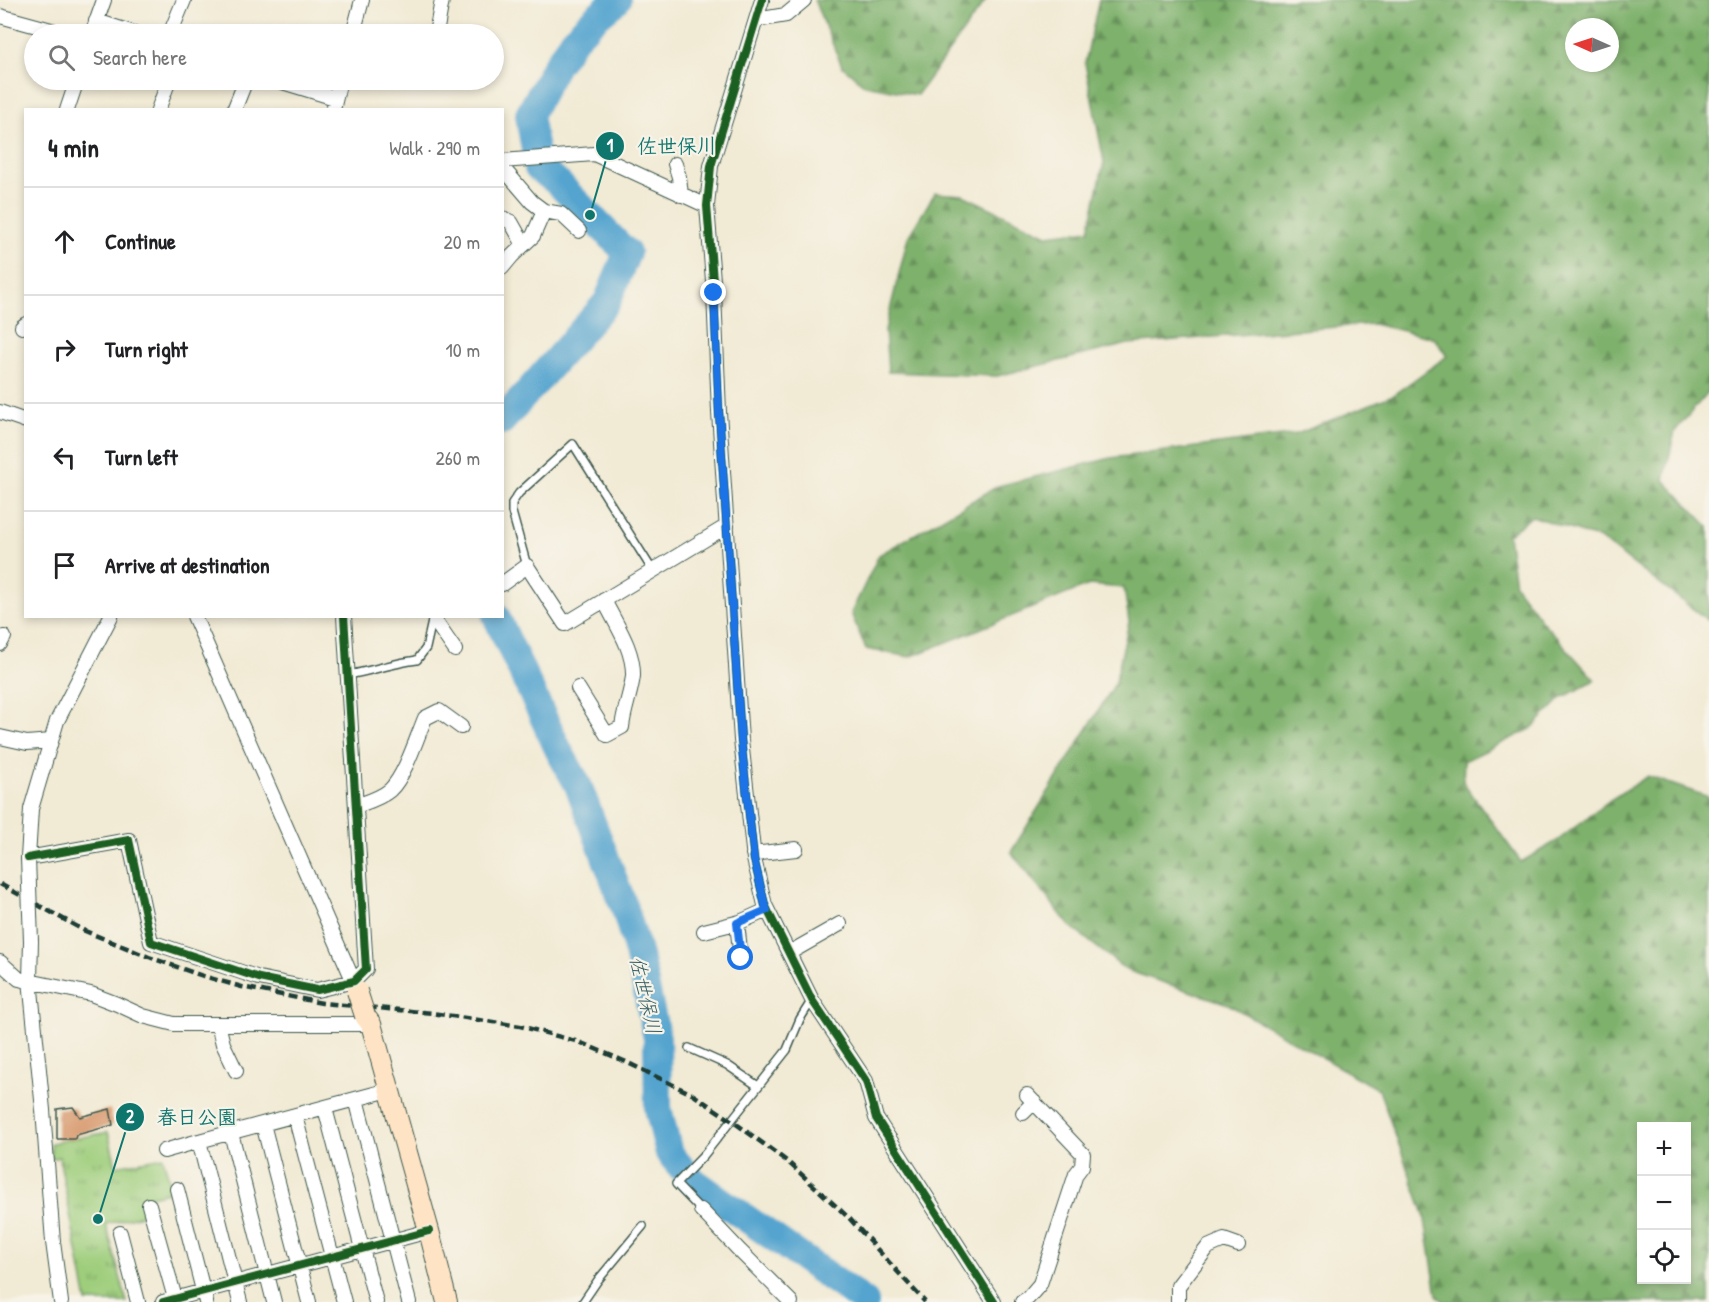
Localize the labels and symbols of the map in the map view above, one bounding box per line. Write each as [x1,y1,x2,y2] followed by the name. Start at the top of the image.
[1565,18,1619,72] north arrow
[595,127,729,165] callout: 佐世保川
[637,132,717,159] text: 佐世保川
[607,133,614,158] text: 1
[700,279,726,305] route end
[727,944,753,970] route start
[624,953,668,1037] water label: 佐世保川
[115,1098,249,1136] callout: 春日公園
[157,1103,237,1130] text: 春日公園
[126,1104,135,1129] text: 2

